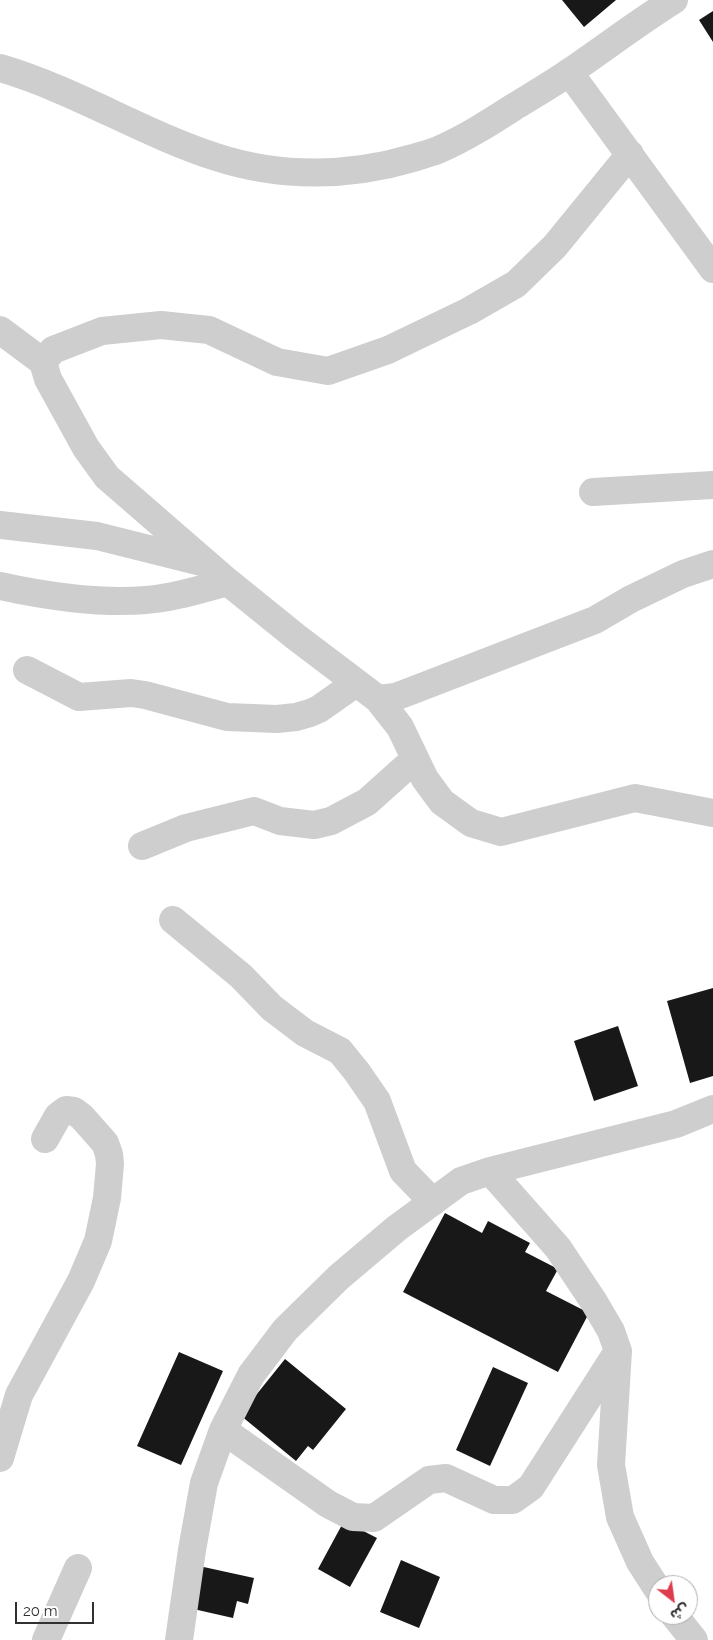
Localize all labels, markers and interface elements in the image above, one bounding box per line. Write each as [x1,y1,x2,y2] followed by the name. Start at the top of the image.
[648,1575,698,1625] north arrow
[18,1592,96,1624] scale bar
[668,1600,692,1624] text: ش
[23,1602,58,1620] text: 20 m

